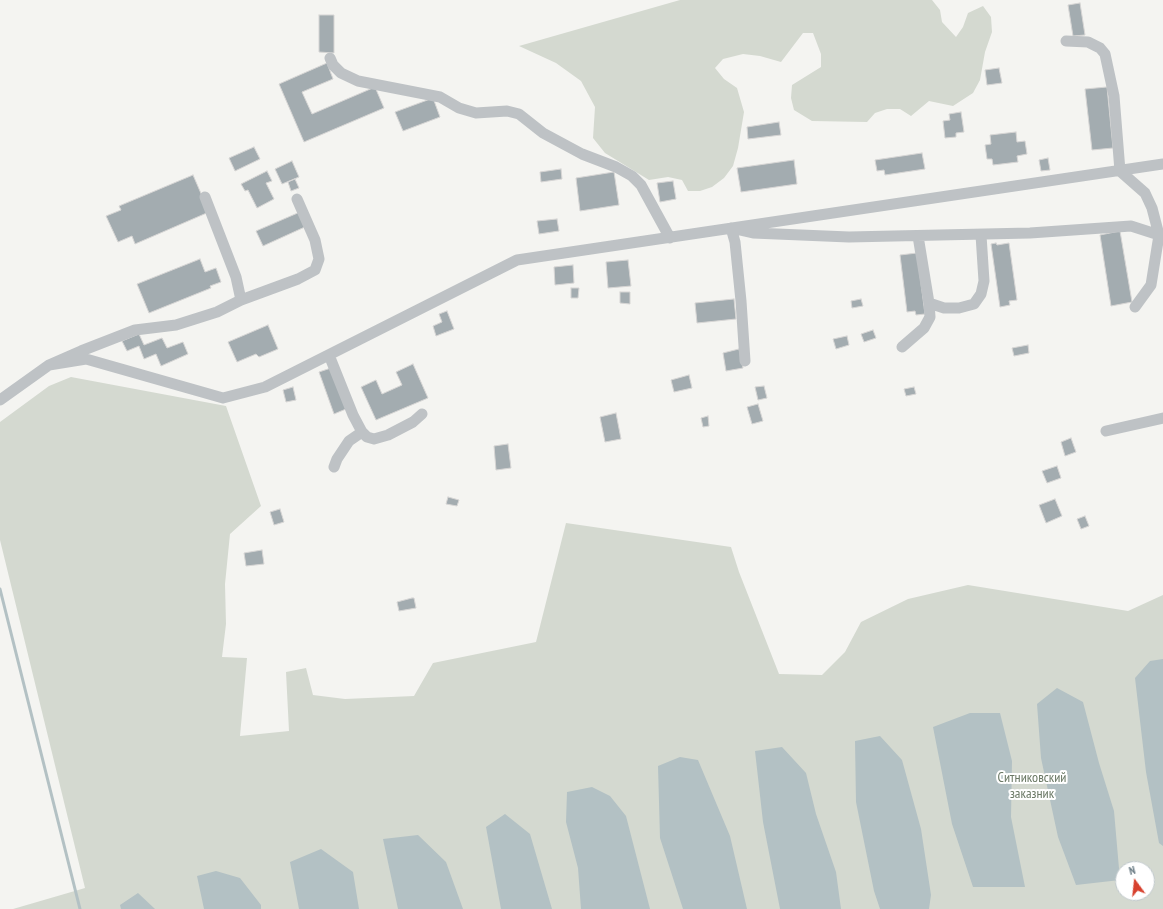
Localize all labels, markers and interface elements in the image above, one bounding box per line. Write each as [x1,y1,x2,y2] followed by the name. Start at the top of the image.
[998,770,1066,802] park label: Ситниковский заказник
[1115,861,1155,901] north arrow
[1127,863,1137,878] text: N

